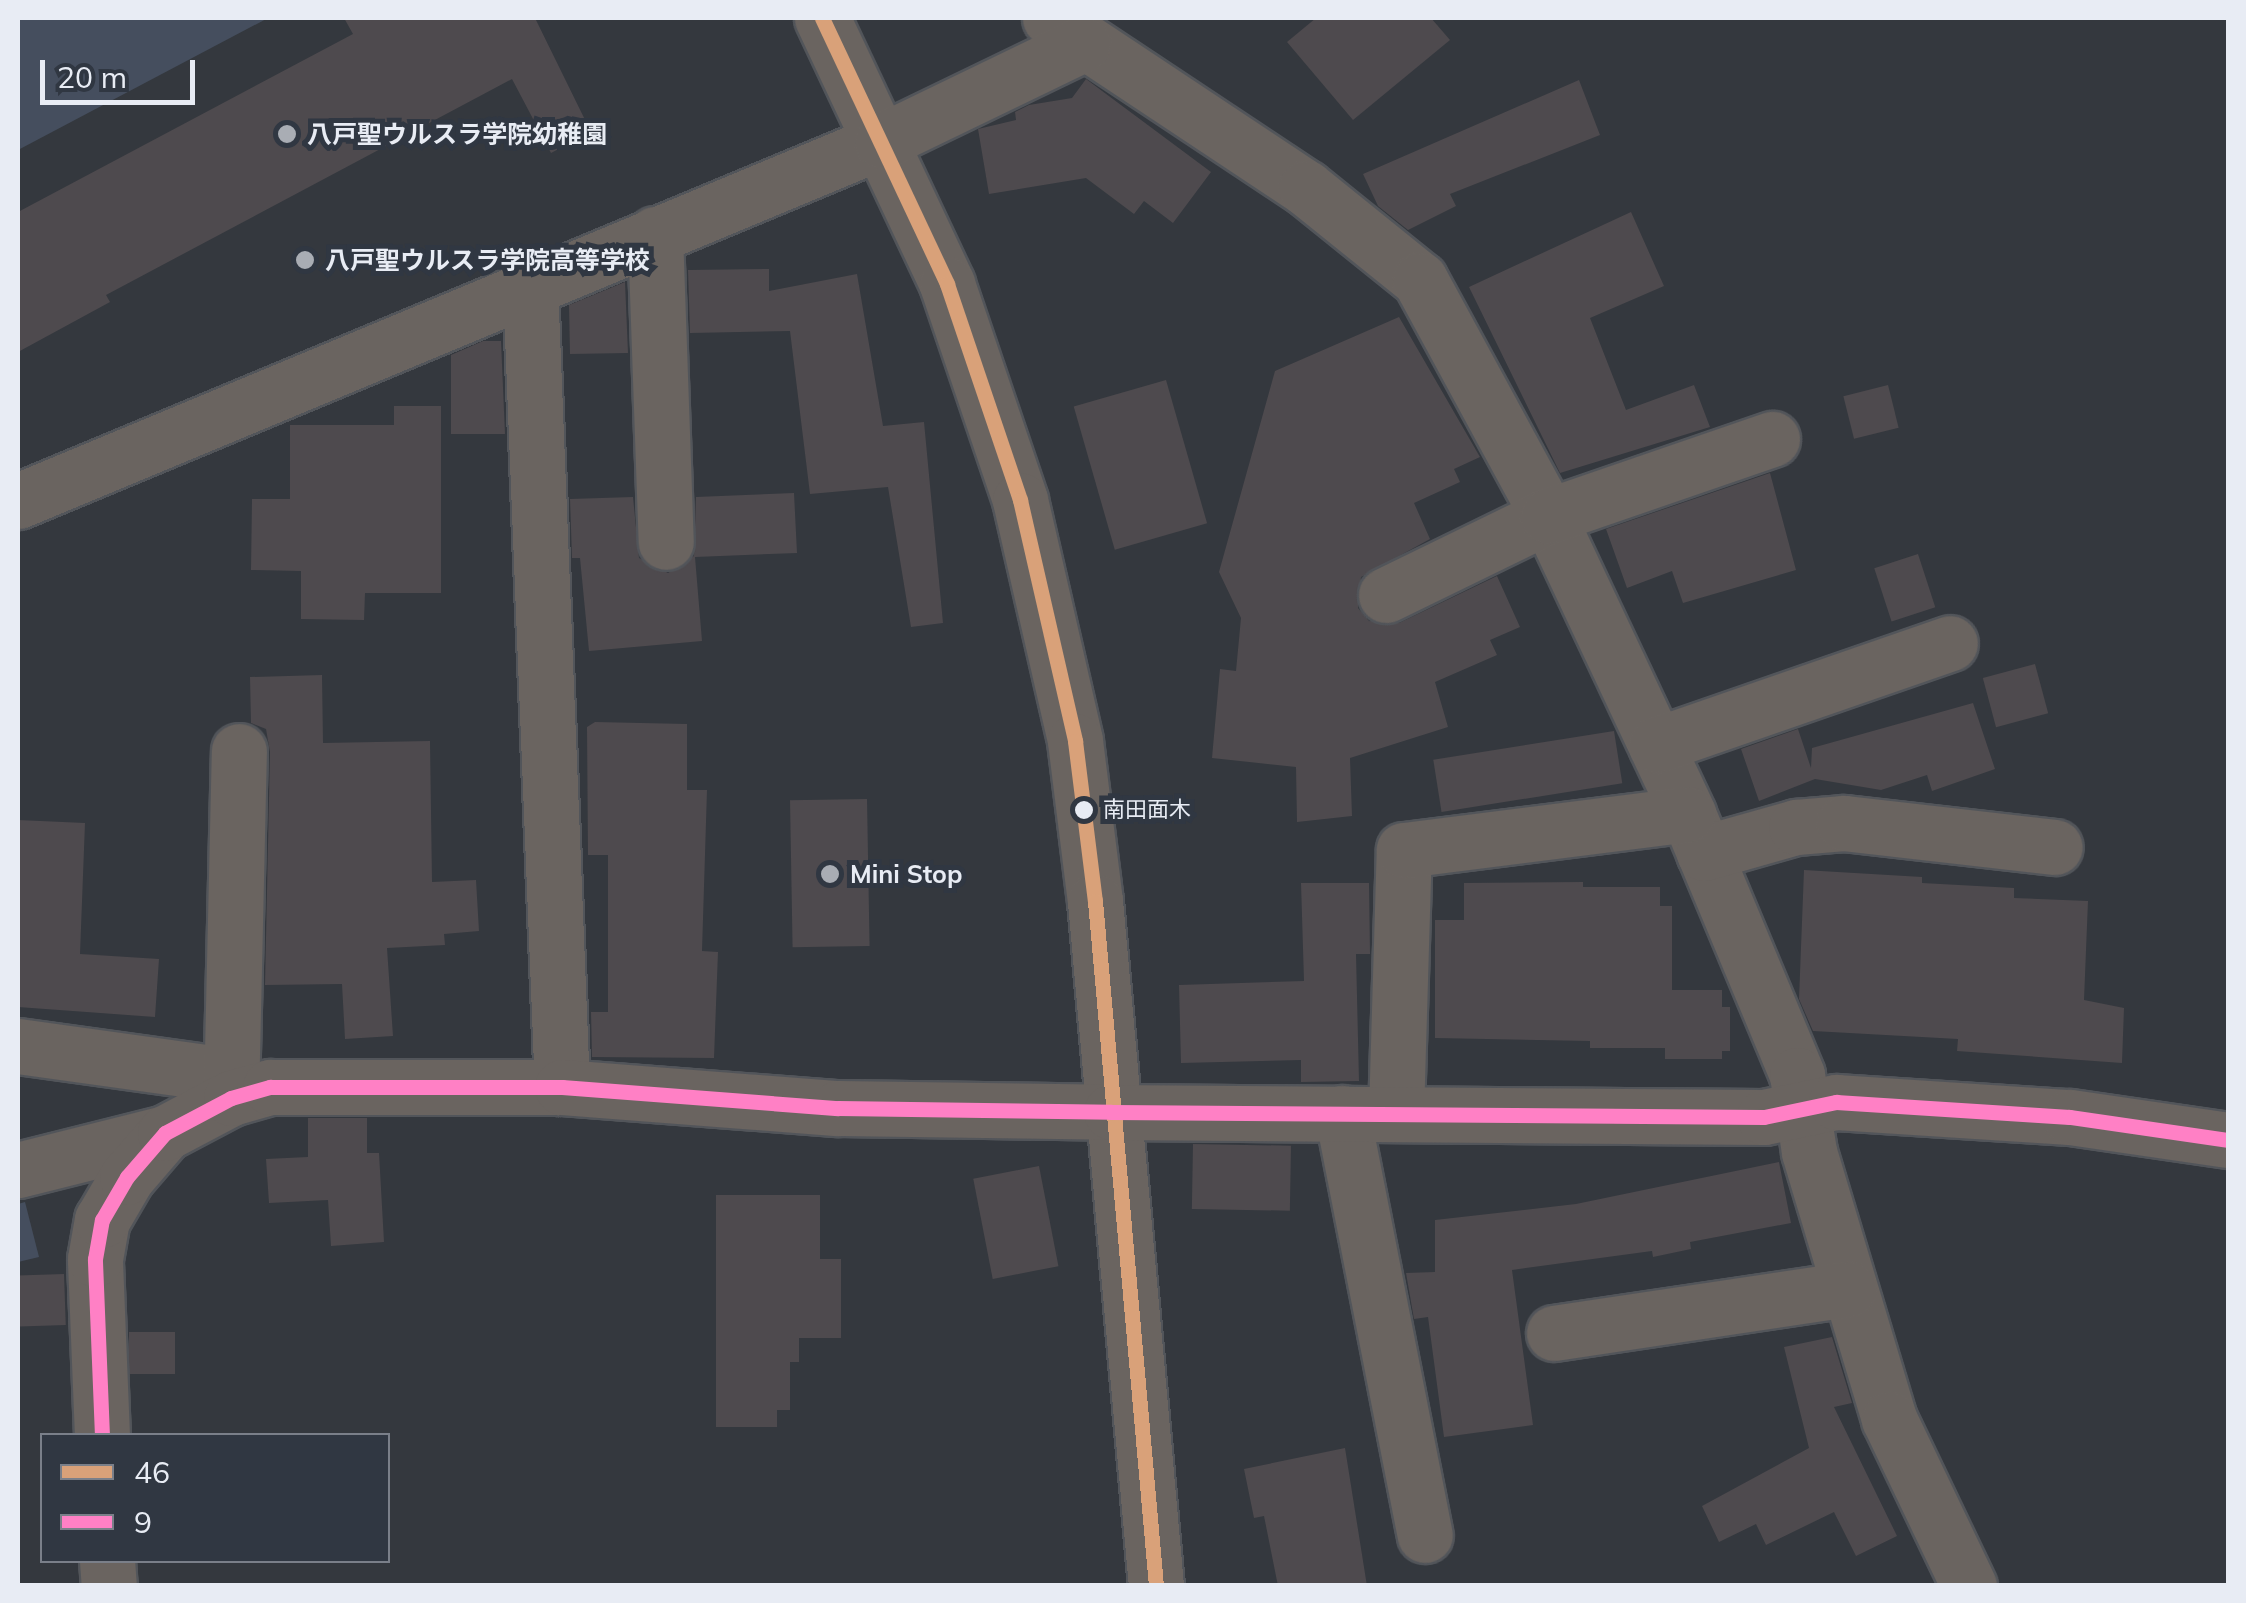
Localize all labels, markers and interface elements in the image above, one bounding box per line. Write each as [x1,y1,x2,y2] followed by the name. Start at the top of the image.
[45,40,200,102] scale bar
[57,58,127,96] text: 20 m
[307,119,607,149] place label: 八戸聖ウルスラ学院幼稚園
[276,123,298,145] marker: 八戸聖ウルスラ学院幼稚園
[325,245,650,275] place label: 八戸聖ウルスラ学院高等学校
[294,249,316,271] marker: 八戸聖ウルスラ学院高等学校
[1103,797,1191,823] place label: 南田面木
[1074,800,1094,820] marker: 南田面木
[850,859,962,889] place label: Mini Stop
[819,863,841,885] marker: Mini Stop
[40,1433,390,1563] legend
[134,1453,170,1491] text: 46
[134,1503,152,1541] text: 9

